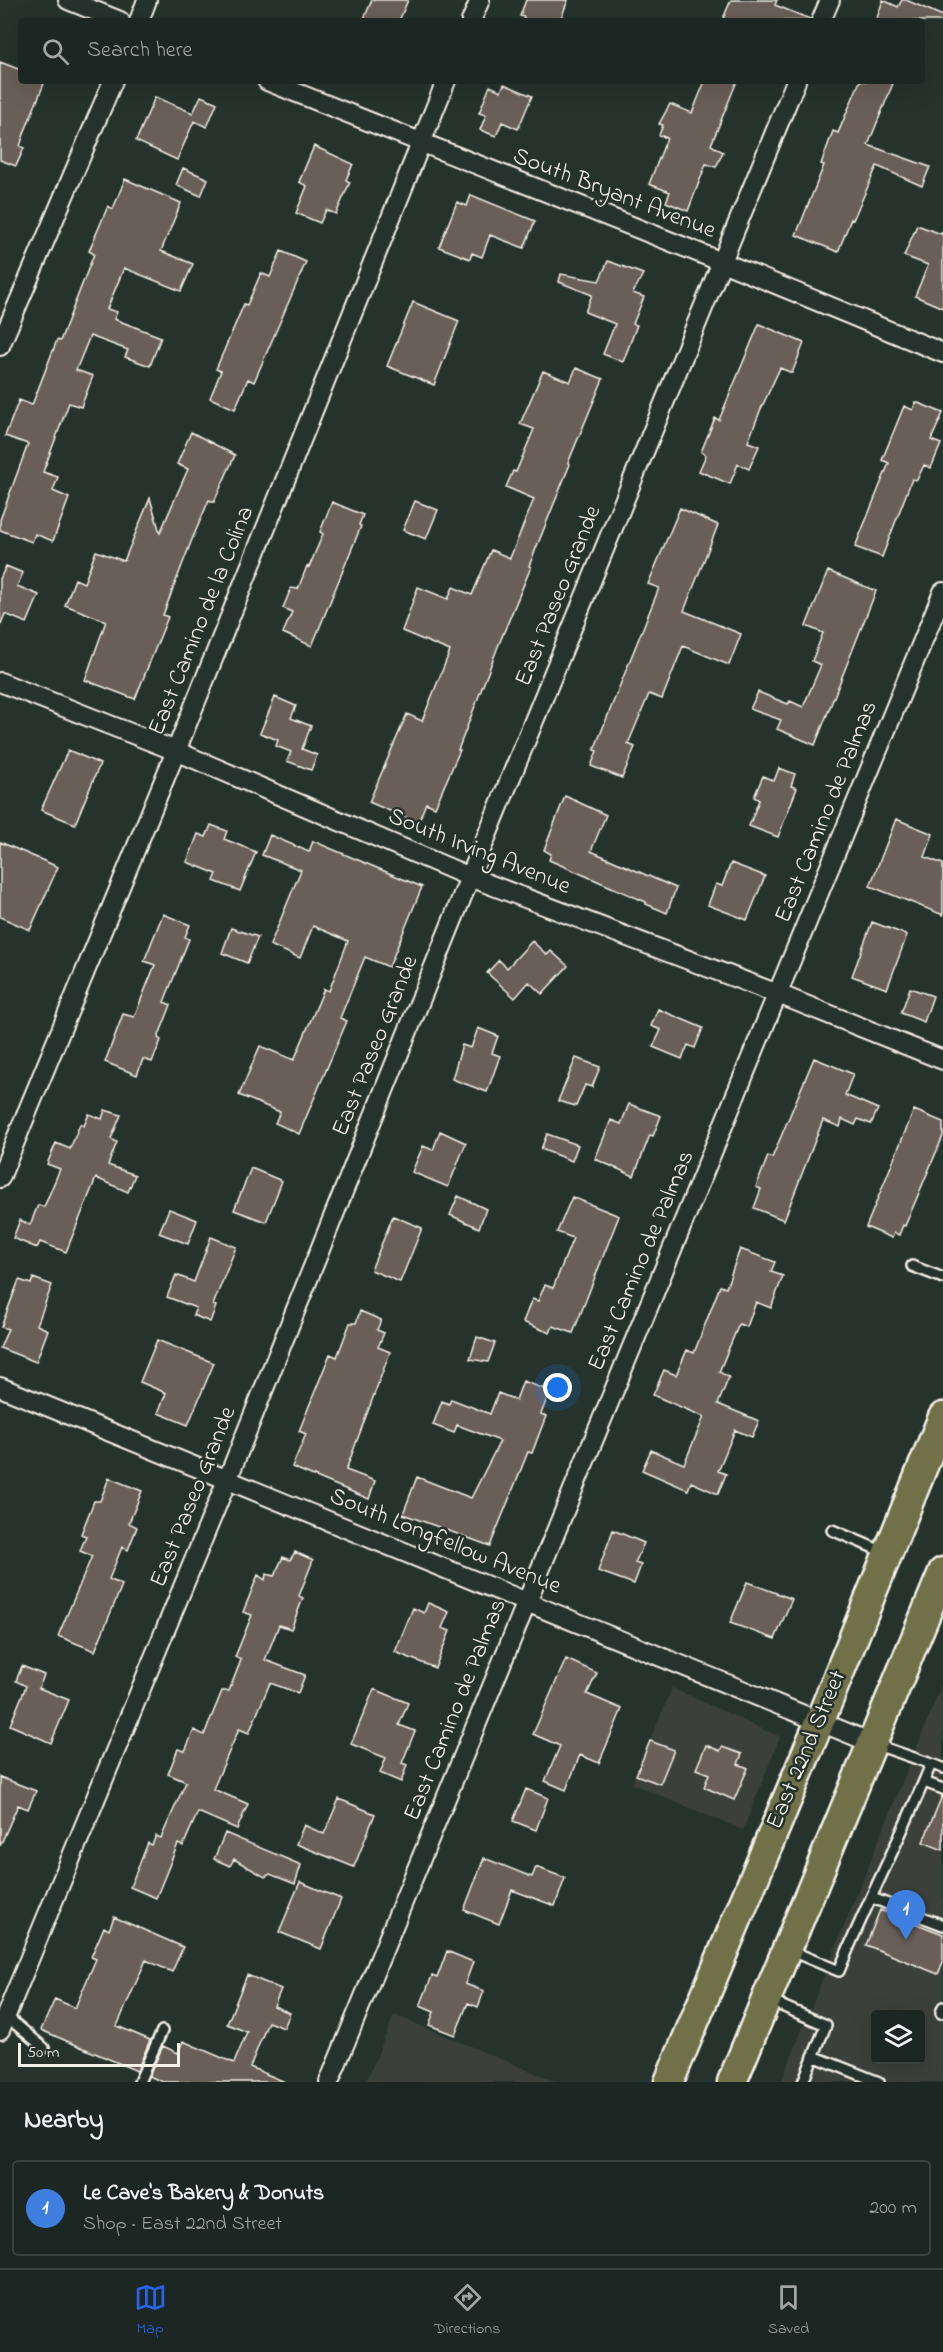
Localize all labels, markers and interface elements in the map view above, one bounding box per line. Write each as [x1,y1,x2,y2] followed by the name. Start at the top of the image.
[18,18,925,84] search box
[39,35,72,68] icon: search
[87,35,192,67] text: Search here
[507,139,721,250] street label: South Bryant Avenue
[507,500,611,692] street label: East Paseo Grande
[140,501,264,741] street label: East Camino de la Colina
[766,696,888,928] street label: East Camino de Palmas
[382,799,576,905] street label: South Irving Avenue
[324,950,428,1142] street label: East Paseo Grande
[580,1145,704,1377] street label: East Camino de Palmas
[543,1373,572,1402] your location
[142,1401,246,1593] street label: East Paseo Grande
[324,1480,566,1605] street label: South Longfellow Avenue
[395,1594,517,1826] street label: East Camino de Palmas
[758,1665,856,1835] street label: East 22nd Street
[886,1890,926,1940] pin: 1
[871,2010,925,2064] map controls
[871,2010,925,2064] button: layers
[18,2040,180,2068] scale bar
[27,2041,59,2065] text: 50 m
[24,2102,103,2140] text: Nearby
[83,2178,324,2210] text: Le Cave's Bakery & Donuts
[42,2194,49,2223] text: 1
[869,2194,917,2223] text: 200 m
[83,2210,282,2239] text: Shop · East 22nd Street
[134,2281,167,2341] tab: Map
[434,2281,500,2341] tab: Directions
[768,2281,809,2341] tab: Saved

